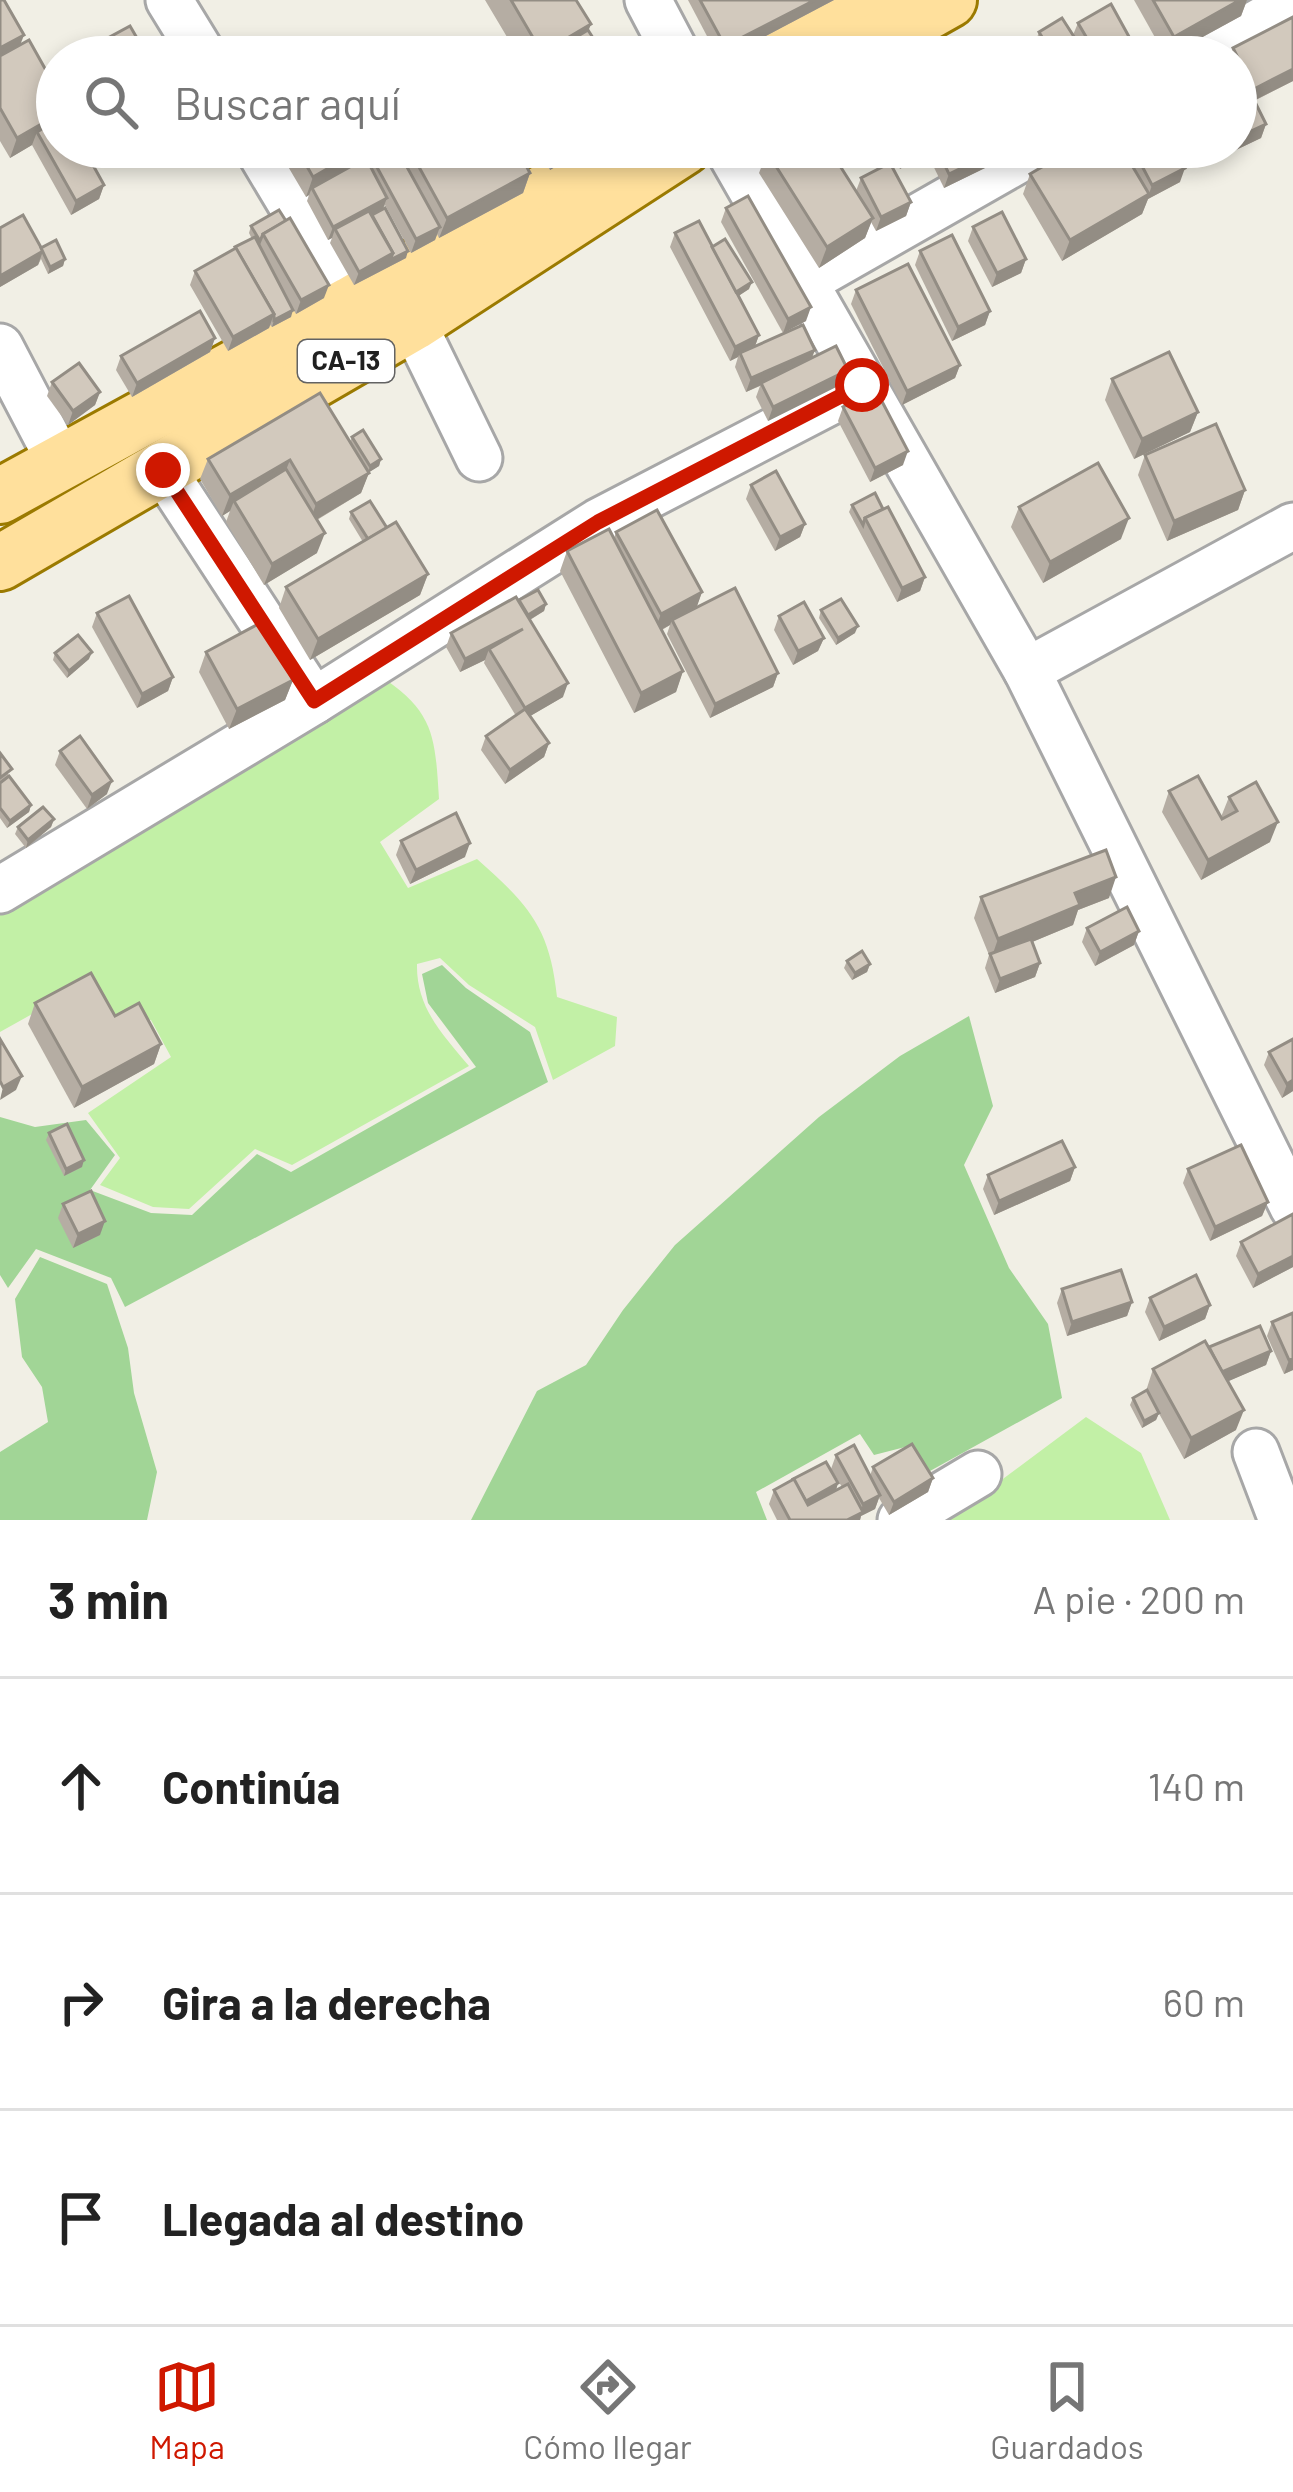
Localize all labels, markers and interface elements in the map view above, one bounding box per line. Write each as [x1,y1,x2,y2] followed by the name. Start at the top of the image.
[36,36,1257,168] search box
[78,69,144,135] icon: search
[174,75,401,129] text: Buscar aquí
[298,340,394,382] road number: CA-13
[835,358,889,412] route start
[136,443,190,497] route end
[48,1568,169,1629] text: 3 min
[1032,1575,1245,1622] text: A pie · 200 m
[48,1753,114,1819] icon: ahead
[162,1759,341,1813] text: Continúa
[1148,1762,1245,1809] text: 140 m
[48,1969,114,2035] icon: right
[162,1975,491,2029] text: Gira a la derecha
[1163,1978,1245,2025] text: 60 m
[48,2185,114,2251] icon: arrive
[162,2191,524,2245] text: Llegada al destino
[149,2354,225,2466] tab: Mapa
[523,2354,692,2466] tab: Cómo llegar
[990,2354,1144,2466] tab: Guardados

